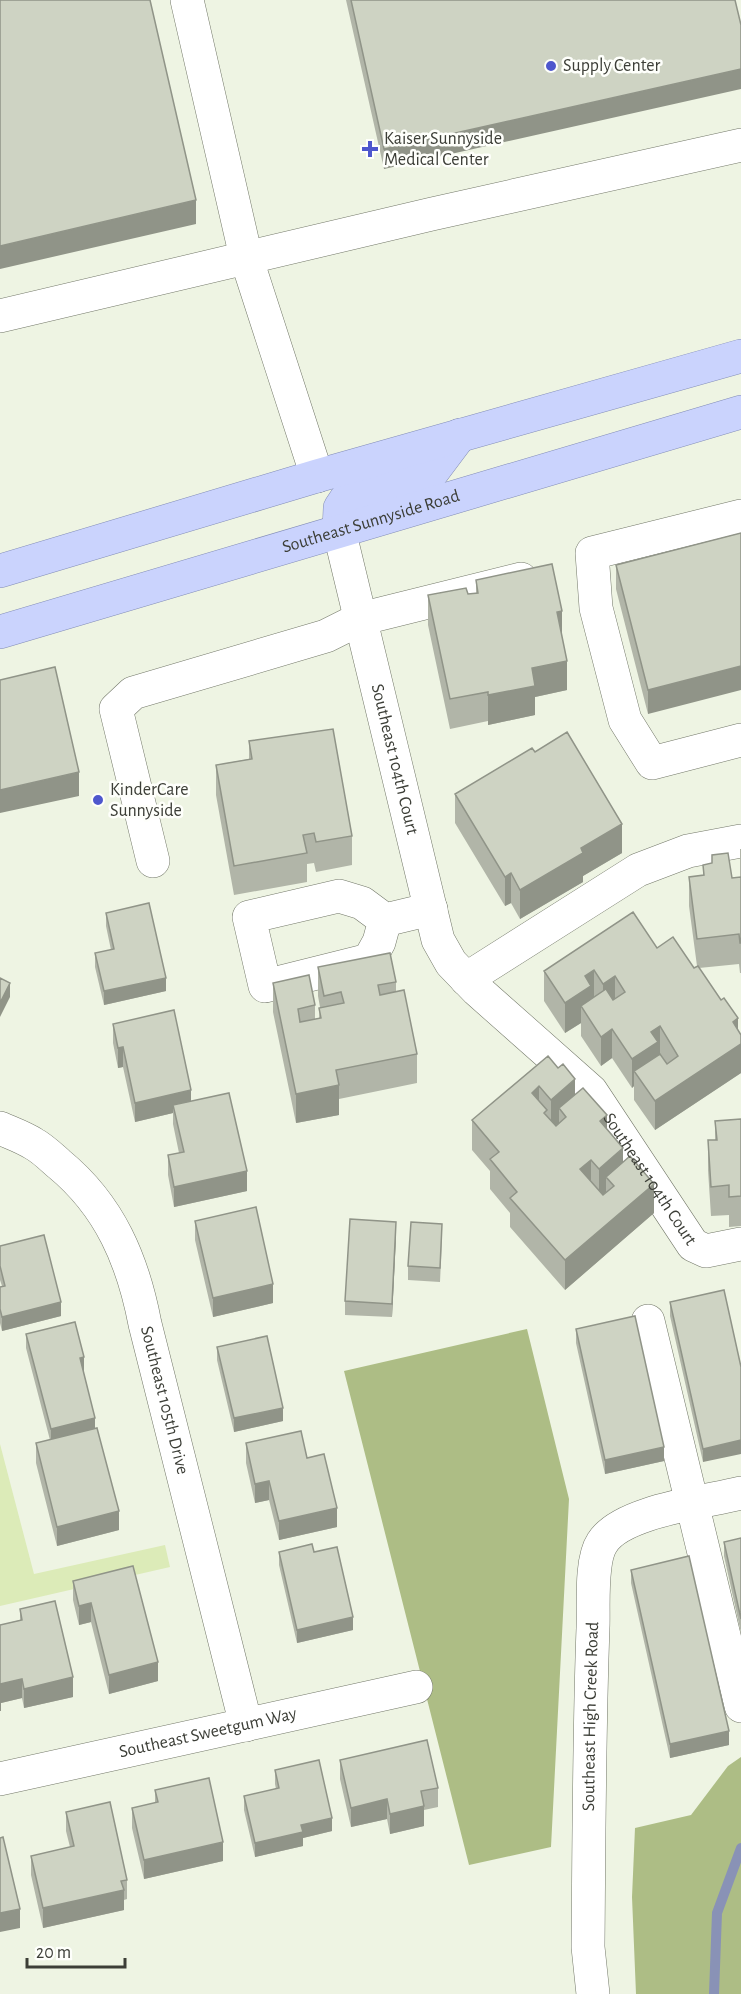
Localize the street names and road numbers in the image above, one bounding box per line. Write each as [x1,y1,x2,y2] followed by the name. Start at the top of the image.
[280,487,462,557] street label: Southeast Sunnyside Road
[368,682,421,837] street label: Southeast 104th Court
[599,1110,700,1249] street label: Southeast 104th Court
[137,1324,192,1476] street label: Southeast 105th Drive
[580,1621,602,1811] street label: Southeast High Creek Road
[117,1705,299,1761] street label: Southeast Sweetgum Way

